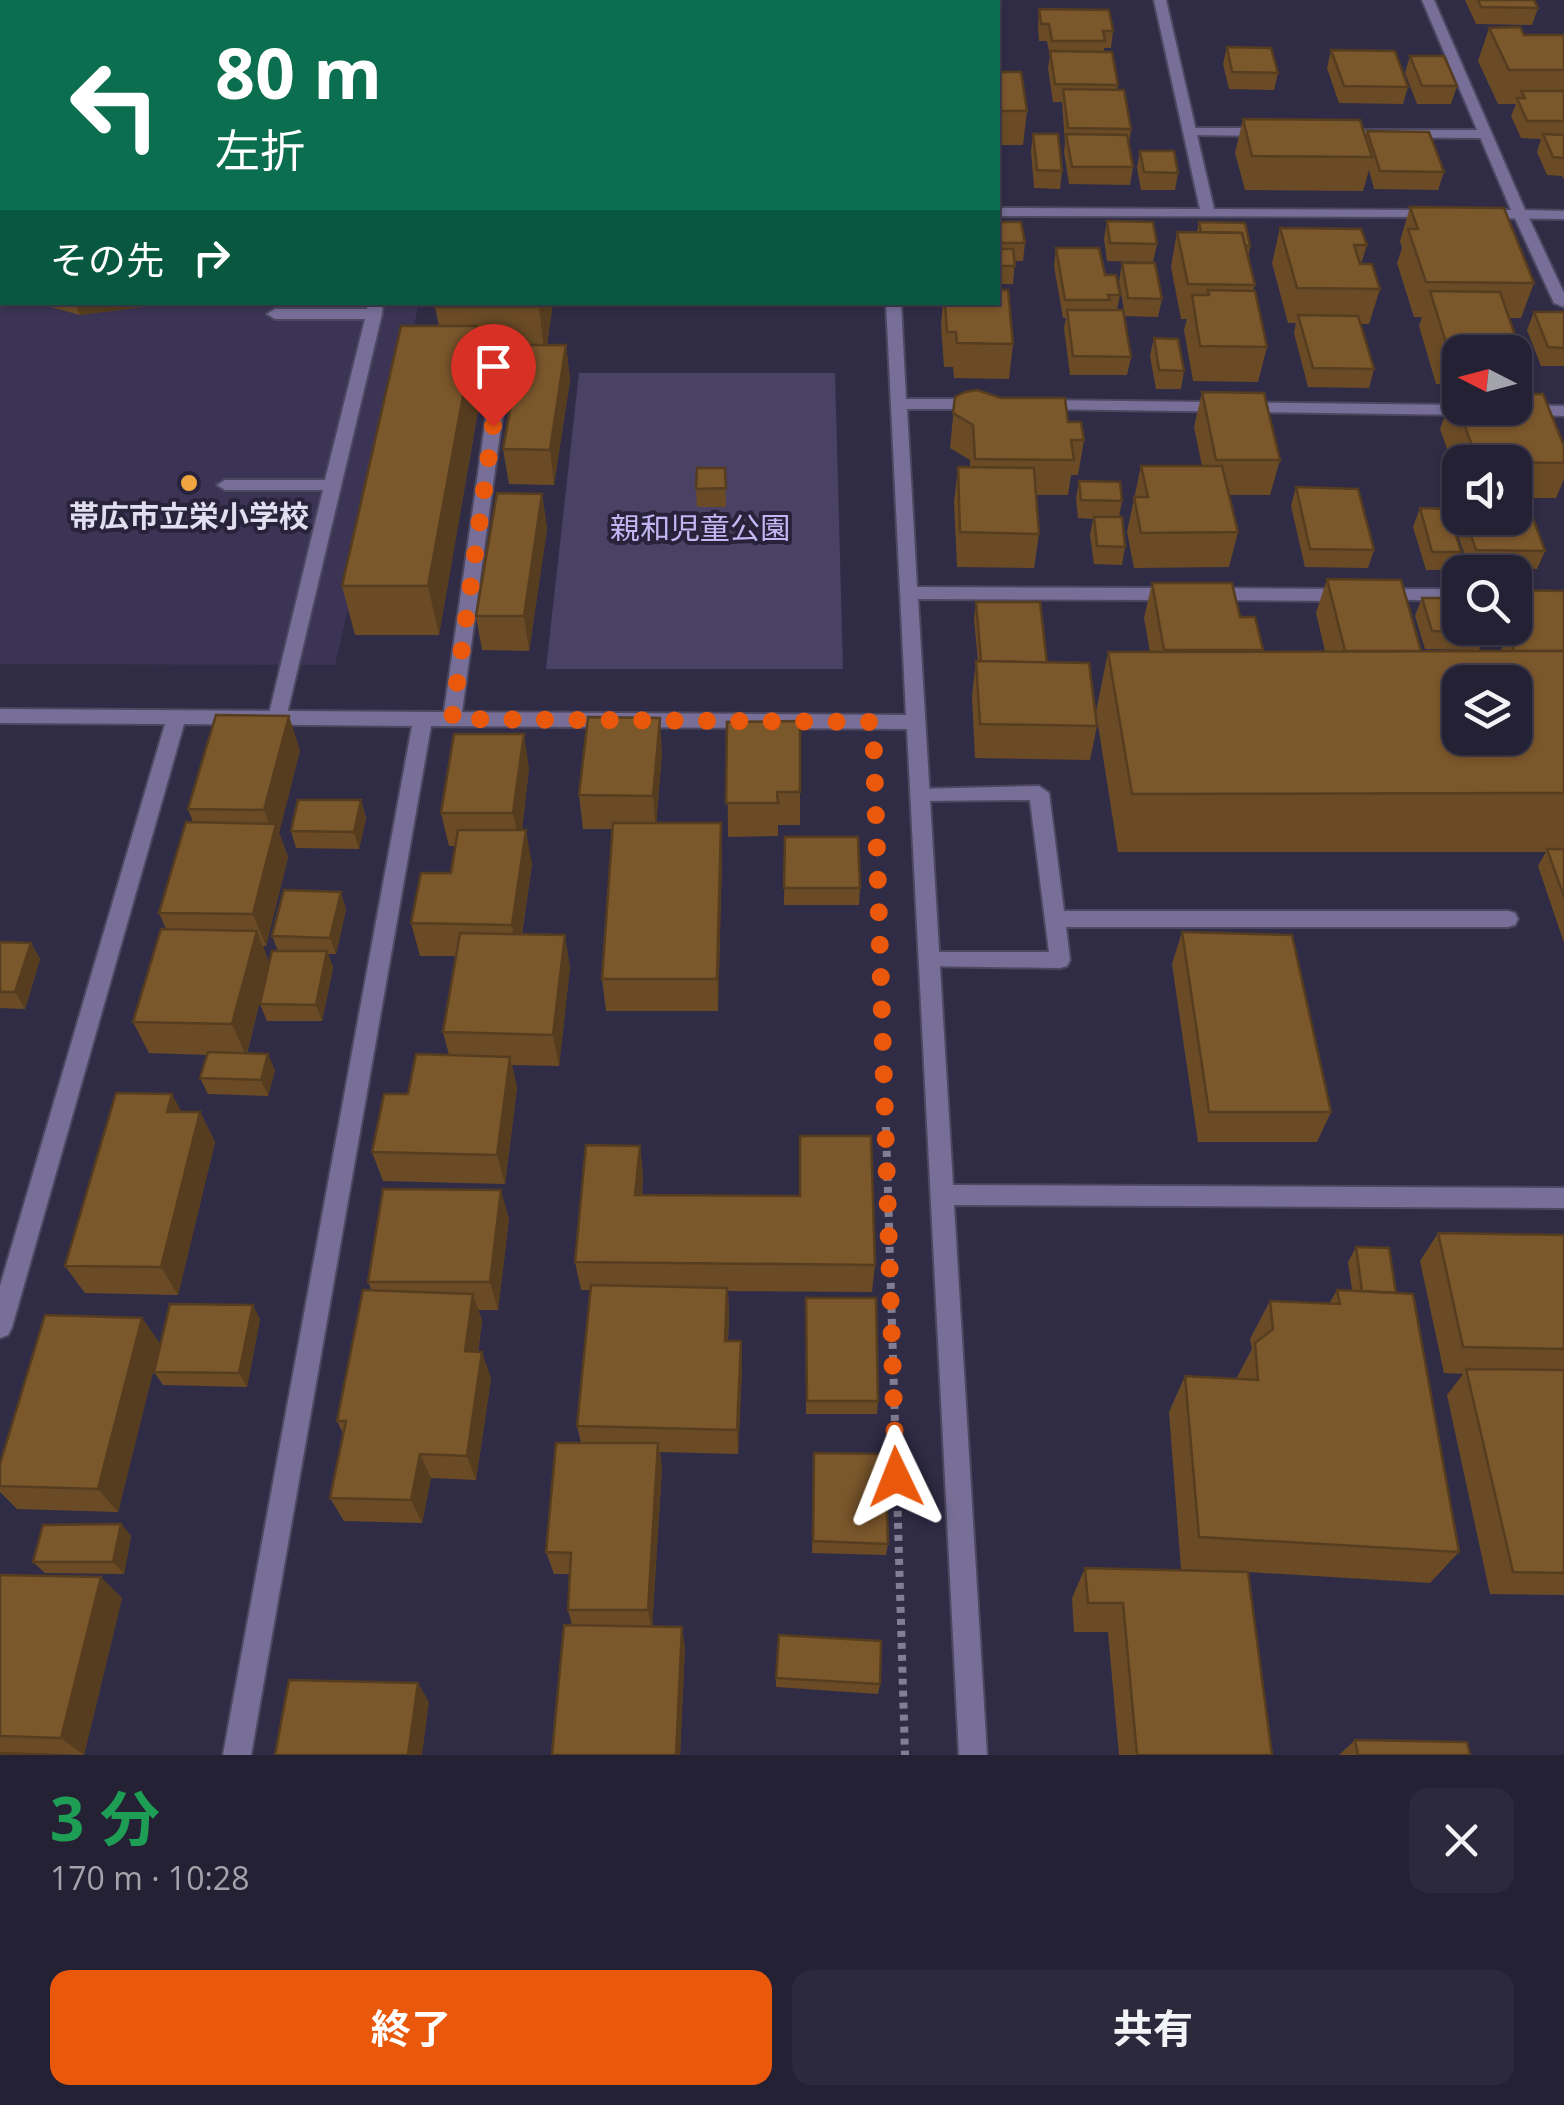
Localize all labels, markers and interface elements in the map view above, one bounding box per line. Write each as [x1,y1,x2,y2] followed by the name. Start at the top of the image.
[215,24,382,120] text: 80 m
[50,40,180,170] icon: left
[215,119,305,180] text: 左折
[184,230,239,285] icon: right
[50,233,164,285] text: その先
[451,324,536,427] pin
[1442,335,1532,425] north arrow
[1442,335,1532,755] map controls
[466,339,521,394] icon: arrive
[1442,445,1532,535] button: sound
[178,472,200,494] marker: 帯広市立栄小学校
[69,495,309,536] place label: 帯広市立栄小学校
[610,507,790,548] park label: 親和児童公園
[1442,555,1532,645] button: search
[1442,665,1532,755] button: layers
[844,1425,948,1529] position arrow
[50,1777,160,1859] text: 3 分
[1409,1788,1514,1893] button: close
[50,1856,249,1899] text: 170 m · 10:28
[50,1970,772,2085] button: 終了
[792,1970,1514,2085] button: 共有

